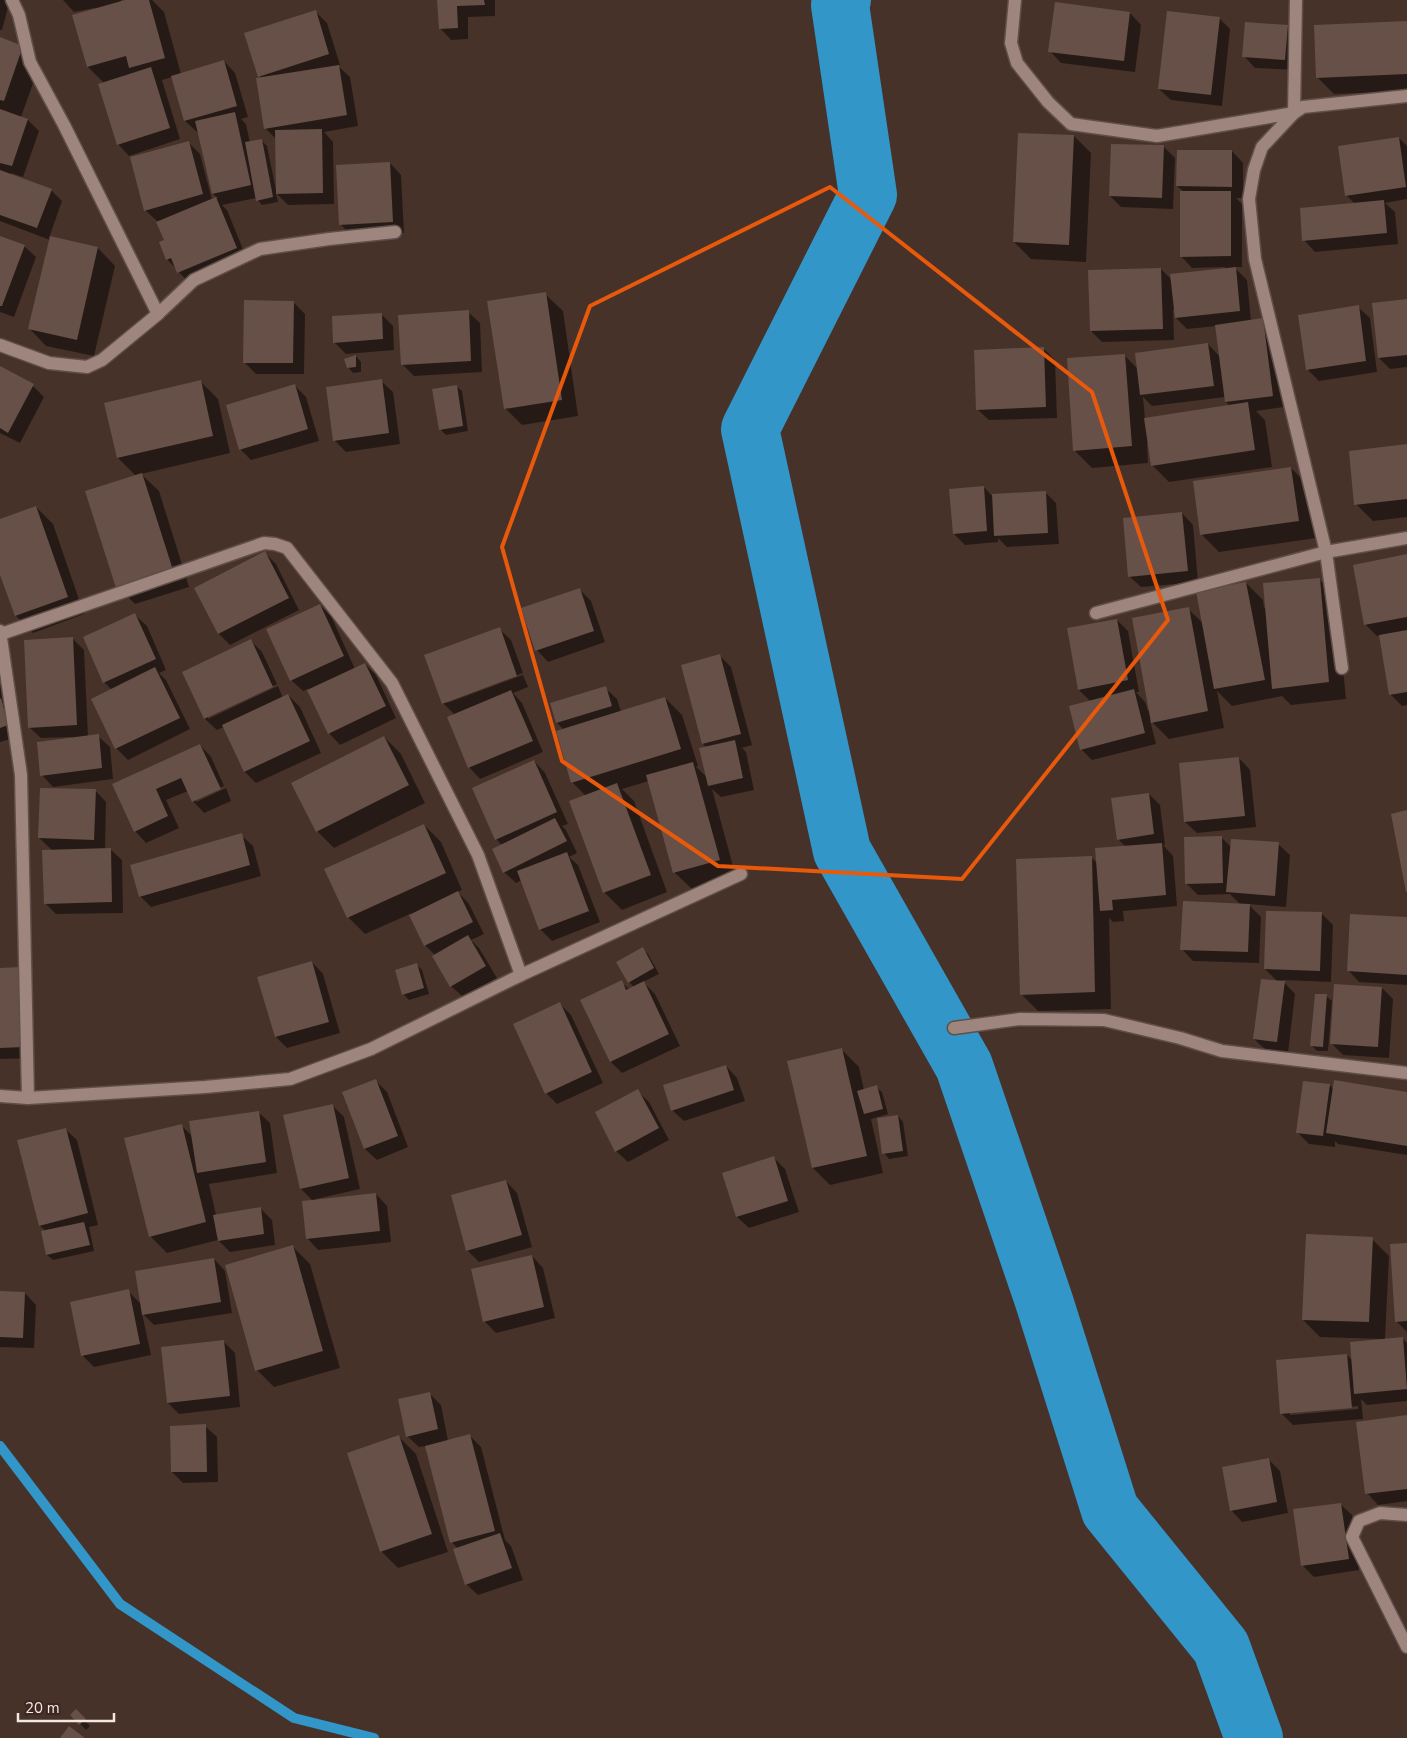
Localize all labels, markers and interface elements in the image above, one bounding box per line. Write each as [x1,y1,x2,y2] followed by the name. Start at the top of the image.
[18,1690,114,1722] scale bar
[25,1698,60,1718] text: 20 m

